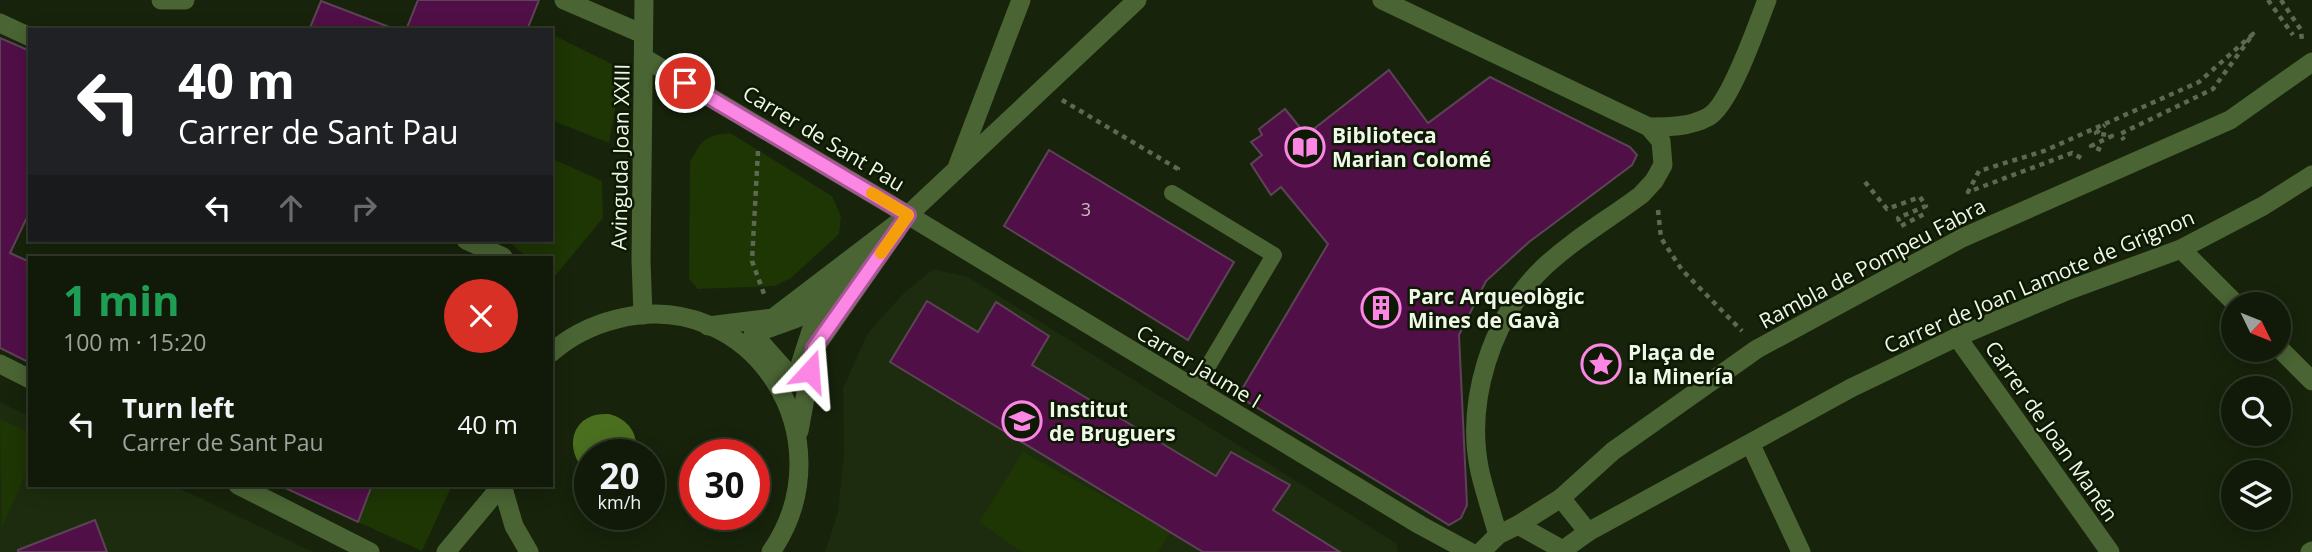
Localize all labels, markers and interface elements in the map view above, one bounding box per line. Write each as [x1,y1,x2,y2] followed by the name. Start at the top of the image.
[178,47,295,113] text: 40 m
[655,53,715,113] pin
[63,56,154,147] icon: left
[604,64,636,250] street label: Avinguda Joan XXIII
[666,64,704,102] icon: arrive
[738,79,910,197] street label: Carrer de Sant Pau
[178,110,459,153] text: Carrer de Sant Pau
[1332,121,1491,173] place label: Biblioteca Marian Colomé
[1284,126,1326,168] library icon: Biblioteca Marian Colomé
[199,189,237,227] icon: left
[272,189,310,227] icon: ahead
[345,189,383,227] icon: right
[1754,191,1990,335] street label: Rambla de Pompeu Fabra
[1081,197,1091,221] house number: 3
[1879,203,2199,359] street label: Carrer de Joan Lamote de Grignon
[63,271,180,328] text: 1 min
[444,279,518,353] button: close
[1408,282,1585,334] place label: Parc Arqueològic Mines de Gavà
[1360,287,1402,329] building icon: Parc Arqueològic Mines de Gavà
[2221,292,2291,362] north arrow
[2221,292,2291,530] map controls
[1132,318,1266,414] street label: Carrer Jaume I
[63,326,206,358] text: 100 m · 15:20
[773,334,847,408] position arrow
[1979,335,2125,527] street label: Carrer de Joan Manén
[1628,338,1734,390] place label: Plaça de la Minería
[1580,343,1622,385] place icon: Plaça de la Minería
[2221,376,2291,446] button: search
[122,390,234,426] text: Turn left
[1049,395,1176,447] place label: Institut de Bruguers
[1001,400,1043,442] school or university icon: Institut de Bruguers
[63,405,101,443] icon: left
[457,406,518,442] text: 40 m
[122,426,324,458] text: Carrer de Sant Pau
[679,439,770,530] speed limit sign: 30
[599,452,640,499] text: 20
[2221,460,2291,530] button: layers
[598,490,641,514] text: km/h

